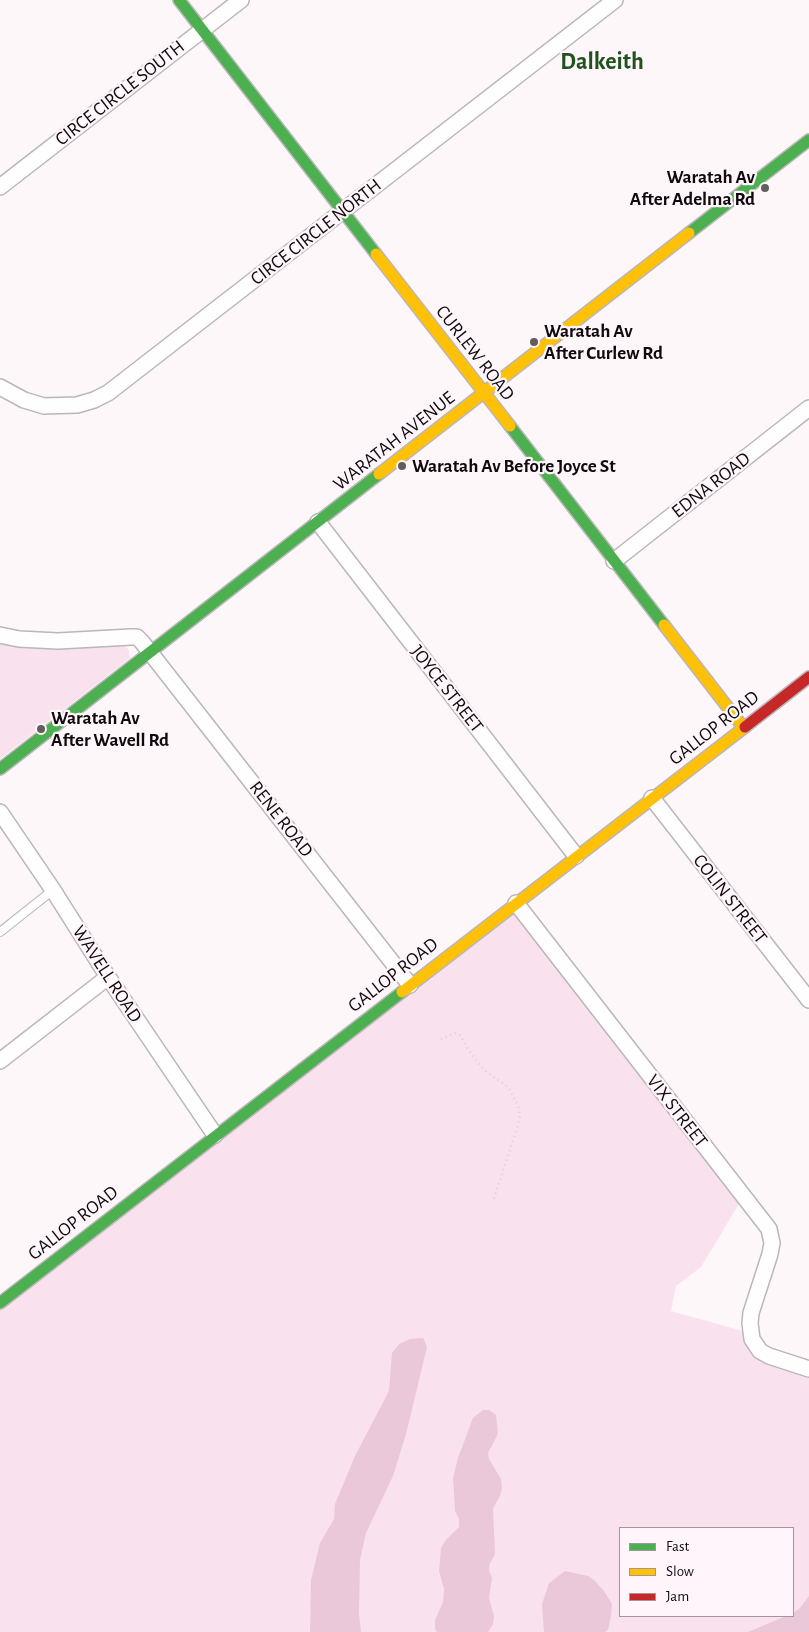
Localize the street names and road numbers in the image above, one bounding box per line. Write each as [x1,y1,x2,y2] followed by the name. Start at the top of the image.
[51,35,189,151] street label: CIRCE CIRCLE SOUTH
[246,174,386,290] street label: CIRCE CIRCLE NORTH
[431,301,519,405] street label: CURLEW ROAD
[329,387,459,495] street label: WARATAH AVENUE
[667,447,755,523] street label: EDNA ROAD
[406,641,488,737] street label: JOYCE STREET
[664,686,764,770] street label: GALLOP ROAD
[244,776,318,862] street label: RENE ROAD
[688,850,772,948] street label: COLIN STREET
[67,921,147,1027] street label: WAVELL ROAD
[343,933,443,1017] street label: GALLOP ROAD
[641,1070,713,1152] street label: VIX STREET
[23,1181,123,1265] street label: GALLOP ROAD

